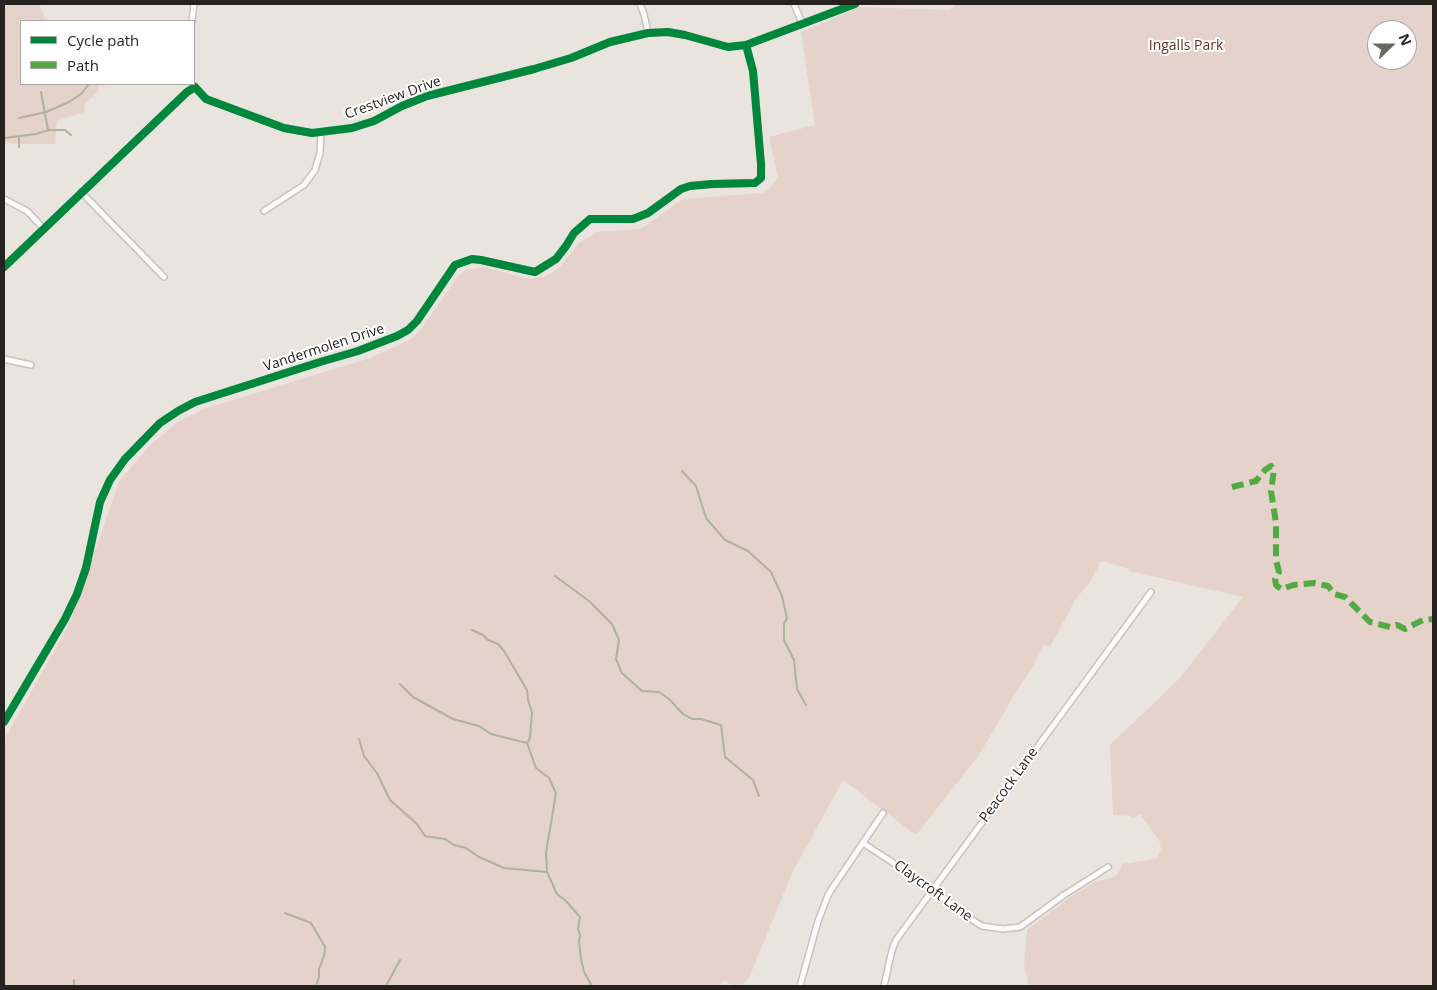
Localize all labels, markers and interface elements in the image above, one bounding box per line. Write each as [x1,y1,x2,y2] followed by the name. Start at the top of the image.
[20,20,195,85] legend
[1367,20,1417,70] north arrow
[67,30,139,50] text: Cycle path
[1394,31,1416,48] text: N
[1149,38,1223,54] park label: Ingalls Park
[67,55,99,75] text: Path
[343,73,443,123] street label: Crestview Drive
[261,321,387,375] street label: Vandermolen Drive
[976,744,1042,826] street label: Peacock Lane
[890,857,976,925] street label: Claycroft Lane

